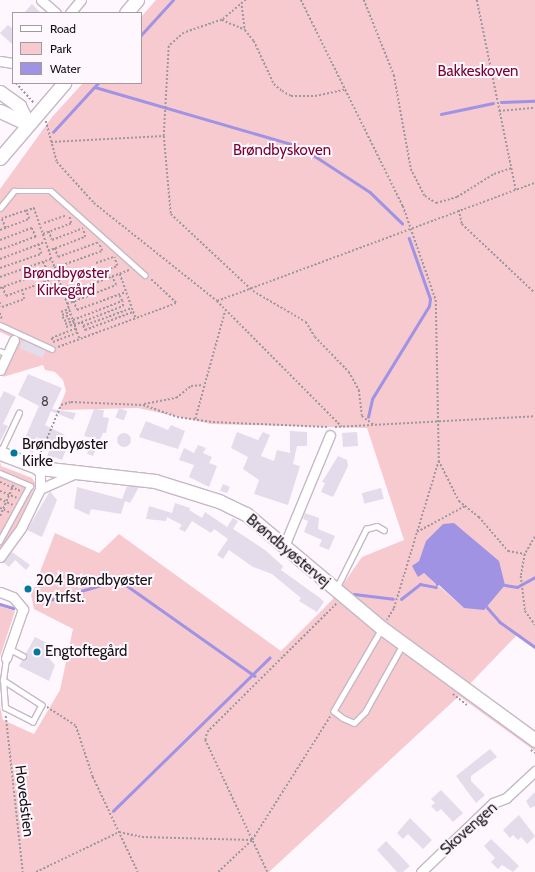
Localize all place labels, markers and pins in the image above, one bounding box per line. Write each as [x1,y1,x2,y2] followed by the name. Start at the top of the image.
[22,435,108,470] place label: Brøndbyøster Kirke
[9,448,19,458] marker: Brøndbyøster Kirke
[36,571,152,606] place label: 204 Brøndbyøster by trfst.
[23,584,33,594] marker: 204 Brøndbyøster by trfst.
[45,643,127,661] place label: Engtoftegård
[32,647,42,657] marker: Engtoftegård

